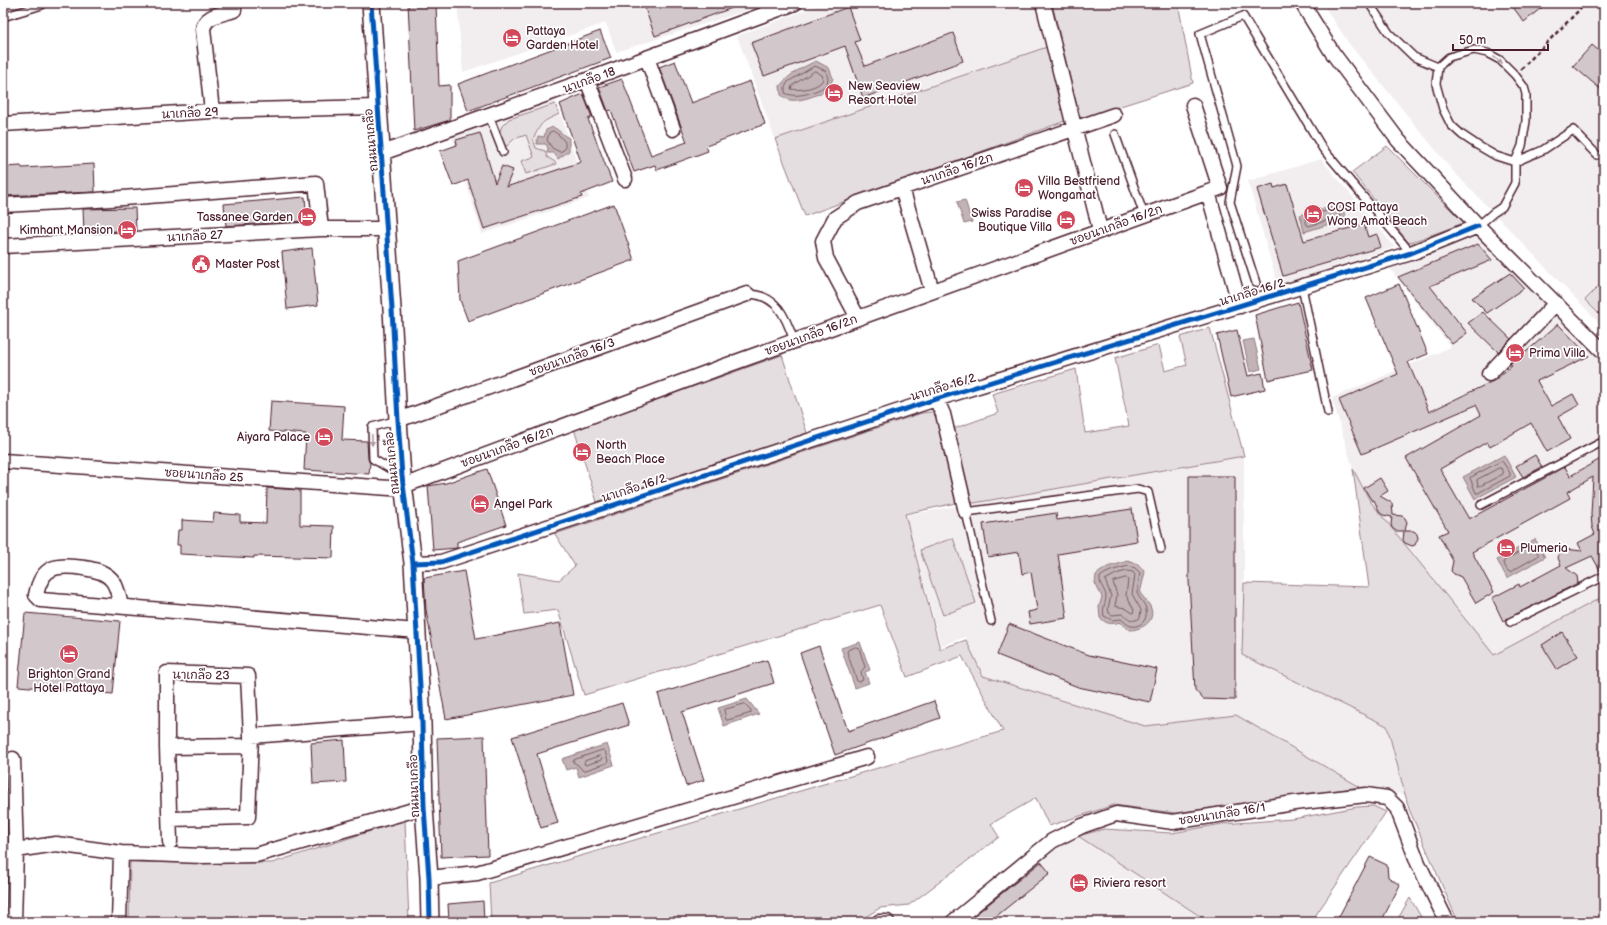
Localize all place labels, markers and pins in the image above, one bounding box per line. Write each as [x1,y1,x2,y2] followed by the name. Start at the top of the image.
[526,24,598,53] place label: Pattaya Garden Hotel
[501,27,523,49] hotel icon: Pattaya Garden Hotel
[848,79,920,108] place label: New Seaview Resort Hotel
[823,82,845,104] hotel icon: New Seaview Resort Hotel
[1038,174,1120,203] place label: Villa Bestfriend Wongamat
[1013,177,1035,199] hotel icon: Villa Bestfriend Wongamat
[1327,200,1427,229] place label: COSI Pattaya Wong Amat Beach
[1302,203,1324,225] hotel icon: COSI Pattaya Wong Amat Beach
[296,206,318,228] hotel icon: Tassanee Garden
[971,206,1052,235] place label: Swiss Paradise Boutique Villa
[1055,209,1077,231] hotel icon: Swiss Paradise Boutique Villa
[197,210,293,225] place label: Tassanee Garden
[116,219,138,241] hotel icon: Kimhant Mansion
[19,223,113,238] place label: Kimhant Mansion
[190,253,212,275] public building icon: Master Post
[215,257,280,272] place label: Master Post
[1504,342,1526,364] hotel icon: Prima Villa
[1529,346,1586,361] place label: Prima Villa
[313,426,335,448] hotel icon: Aiyara Palace
[237,430,310,445] place label: Aiyara Palace
[596,438,665,467] place label: North Beach Place
[571,441,593,463] hotel icon: North Beach Place
[469,493,491,515] hotel icon: Angel Park
[494,497,552,512] place label: Angel Park
[1495,537,1517,559] hotel icon: Plumeria
[1520,541,1568,556] place label: Plumeria
[58,643,80,665] hotel icon: Brighton Grand Hotel Pattaya
[28,667,110,696] place label: Brighton Grand Hotel Pattaya
[1068,872,1090,894] hotel icon: Riviera resort
[1093,876,1166,891] place label: Riviera resort

